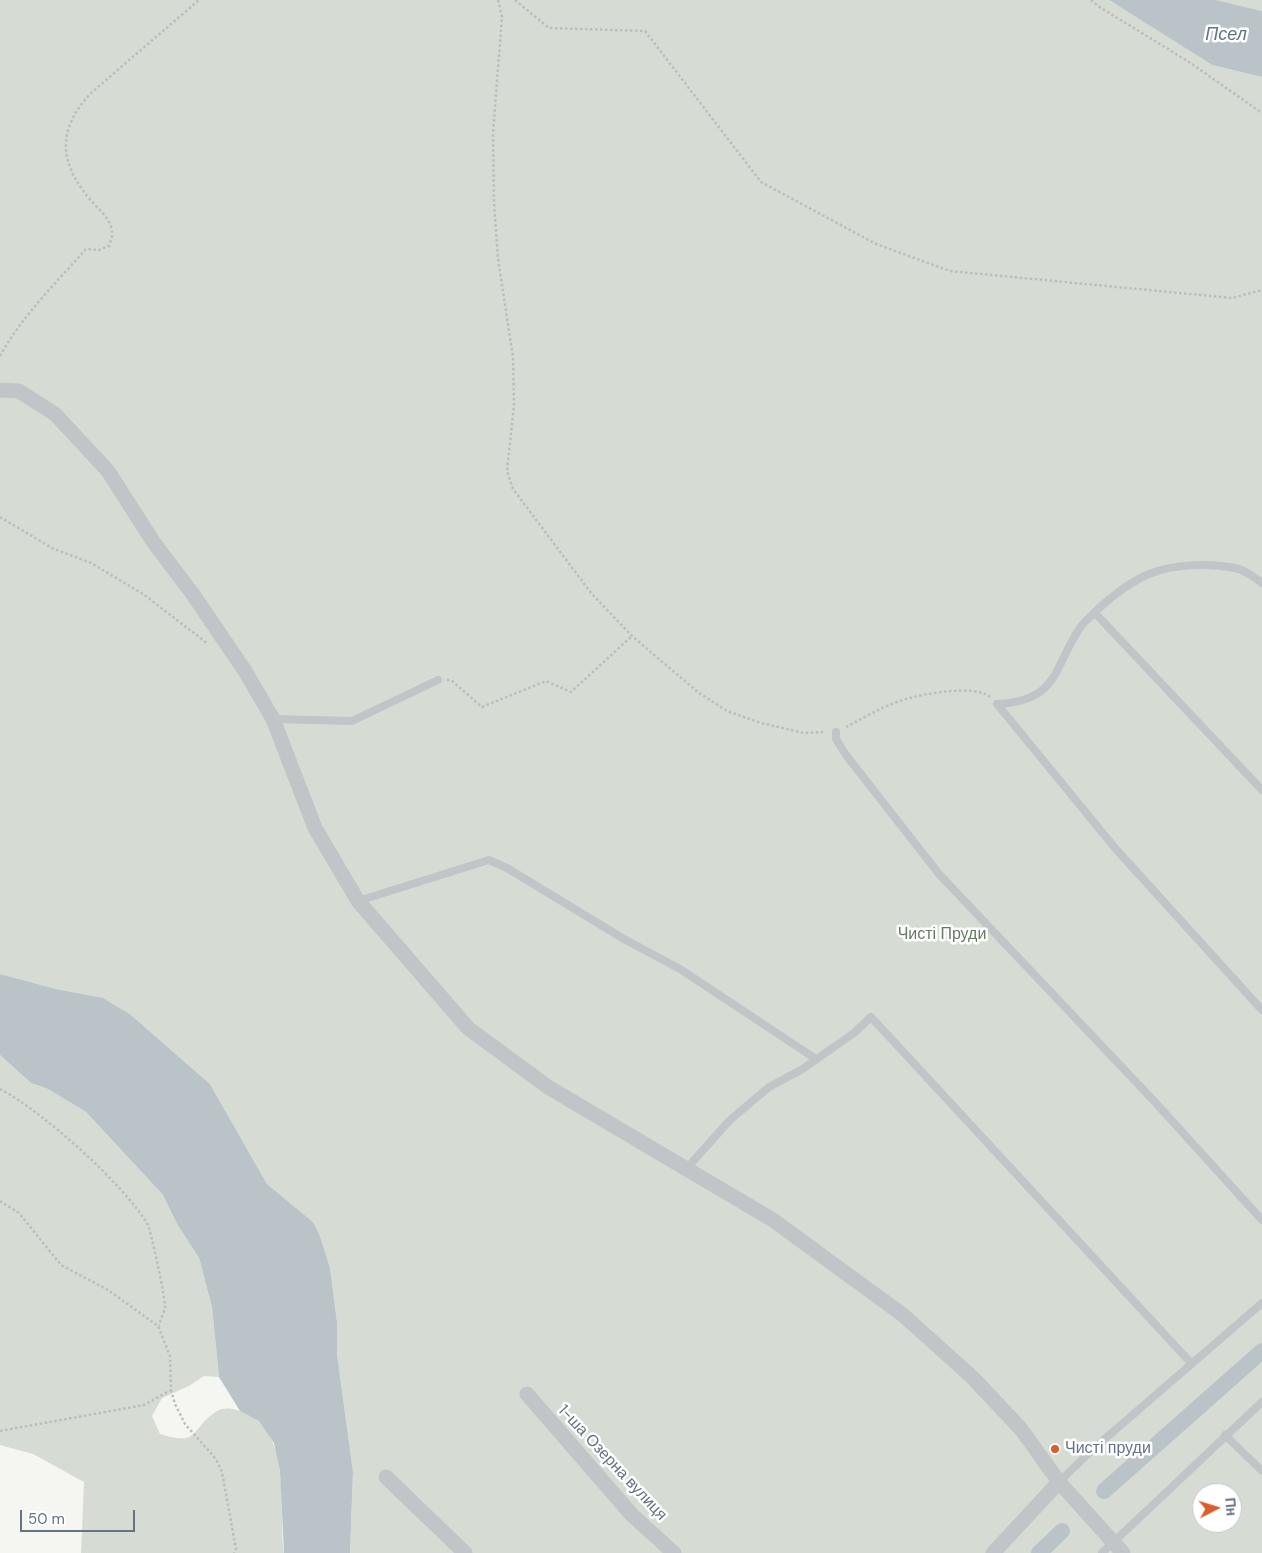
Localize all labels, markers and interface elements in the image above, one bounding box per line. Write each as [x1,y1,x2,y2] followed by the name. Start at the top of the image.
[1205,24,1247,46] water label: Псел
[898,925,986,945] park label: Чисті Пруди
[554,1401,670,1525] street label: 1-ша Озерна вулиця
[1065,1439,1151,1459] place label: Чисті пруди
[1049,1443,1061,1455] marker: Чисті пруди
[1192,1483,1242,1533] north arrow
[1221,1497,1241,1517] text: Пн
[22,1500,138,1532] scale bar
[28,1509,65,1529] text: 50 m

